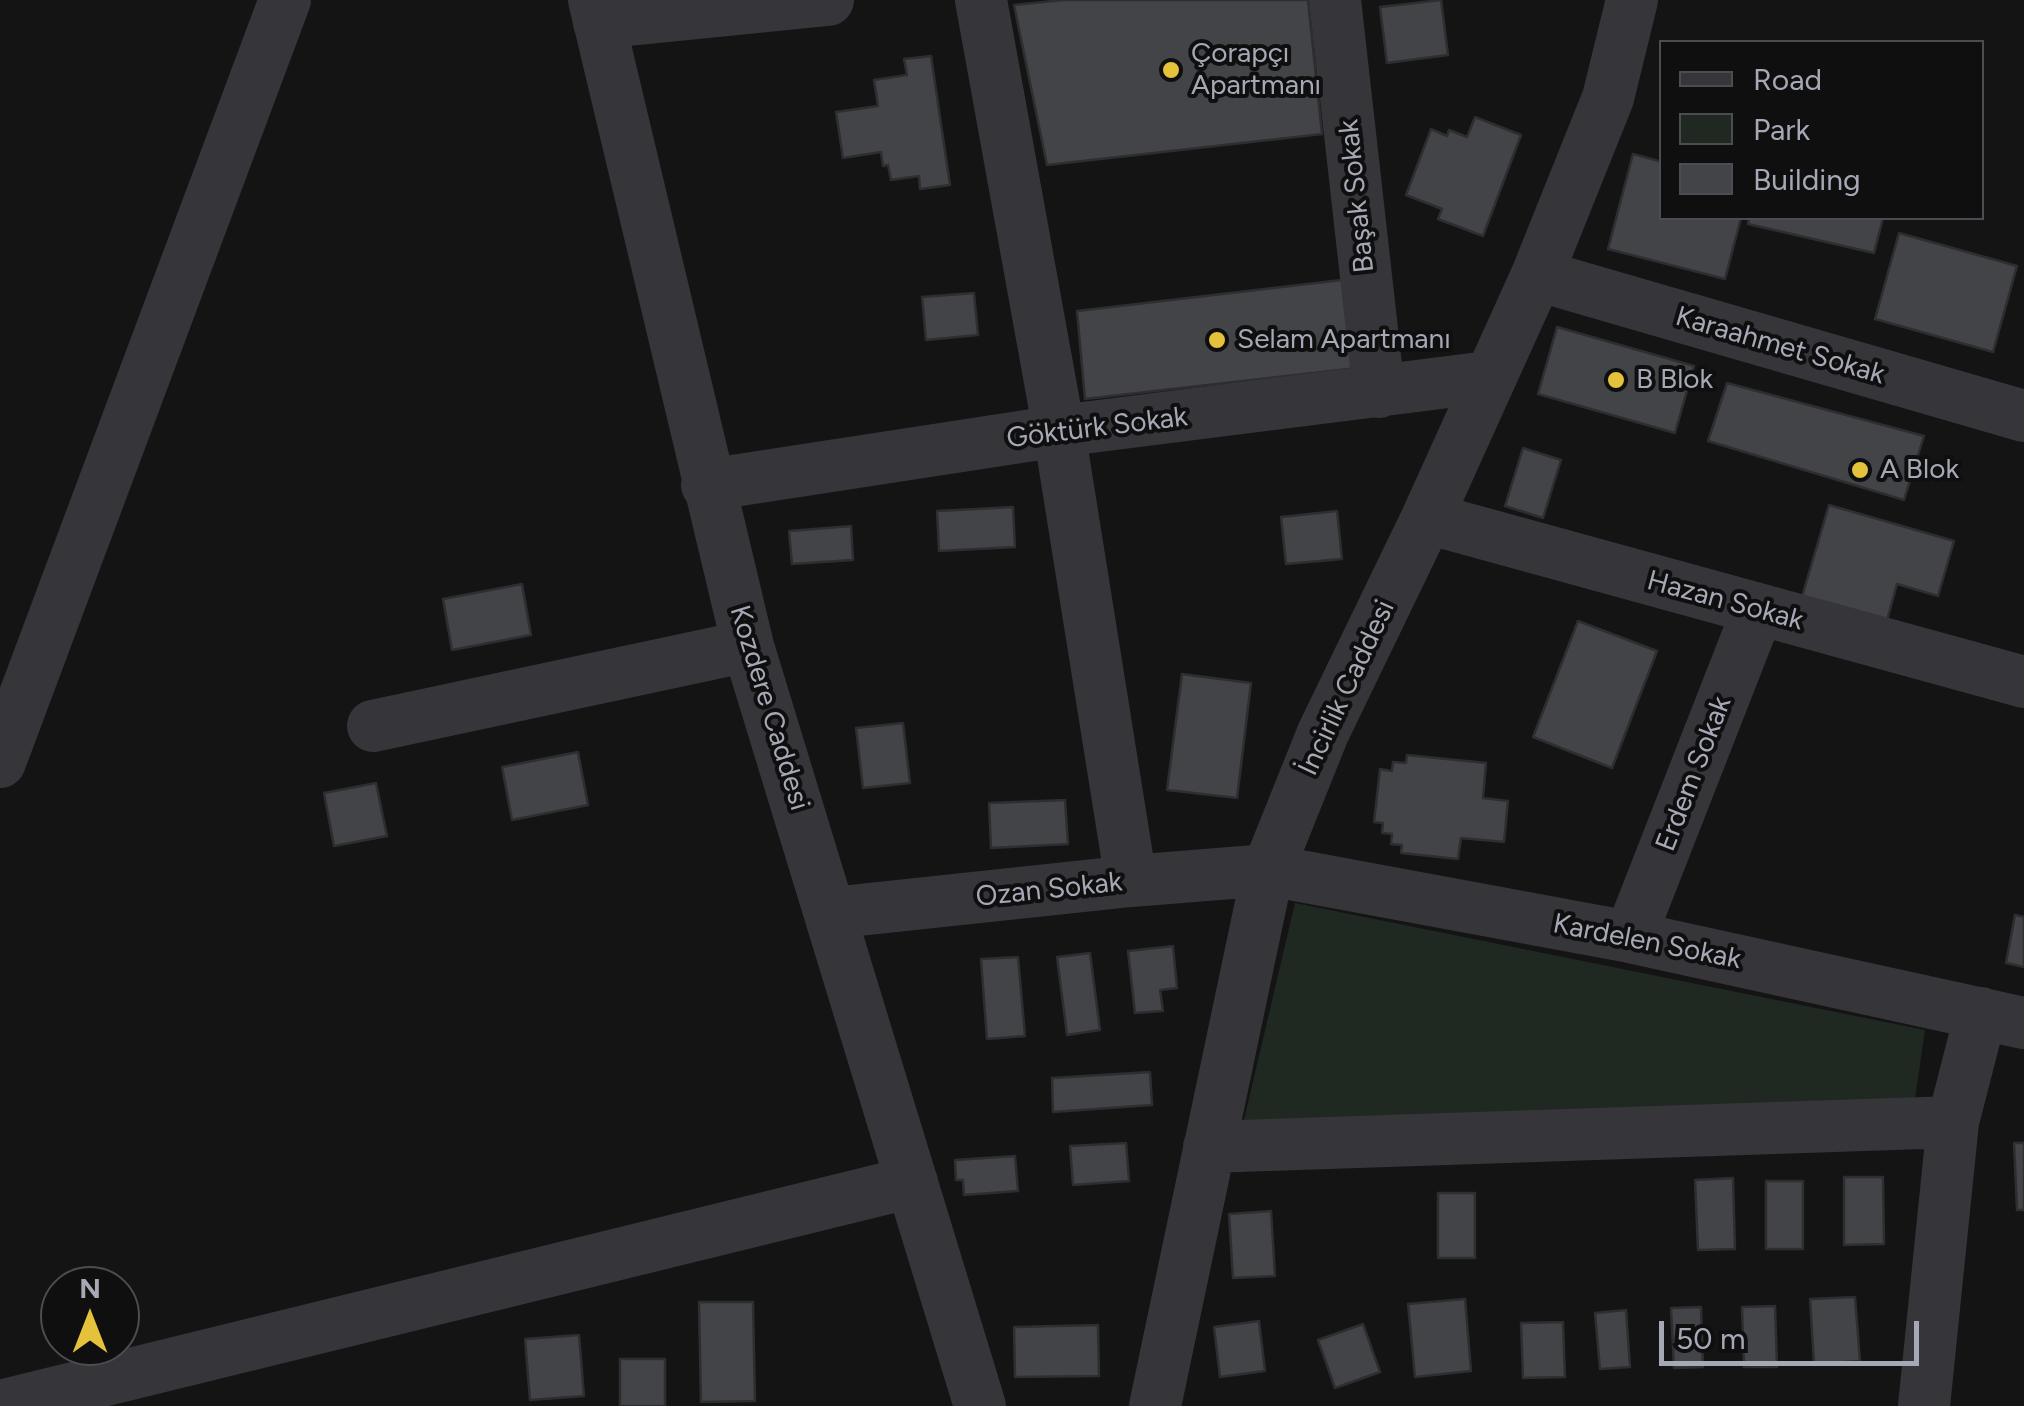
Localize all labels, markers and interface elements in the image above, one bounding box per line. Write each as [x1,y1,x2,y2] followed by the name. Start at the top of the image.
[1191,37,1321,103] place label: Çorapçı Apartmanı
[1659,40,1984,220] legend
[1160,59,1182,81] marker: Çorapçı Apartmanı
[1753,61,1822,98] text: Road
[1753,111,1810,148] text: Park
[1332,118,1382,274] street label: Başak Sokak
[1753,161,1861,198] text: Building
[1672,300,1888,392] street label: Karaahmet Sokak
[1237,323,1451,357] place label: Selam Apartmanı
[1206,329,1228,351] marker: Selam Apartmanı
[1636,363,1713,397] place label: B Blok
[1605,369,1627,391] marker: B Blok
[1005,400,1189,456] street label: Göktürk Sokak
[1880,453,1959,487] place label: A Blok
[1849,459,1871,481] marker: A Blok
[1643,564,1807,638] street label: Hazan Sokak
[1292,595,1402,781] street label: İncirlik Caddesi
[722,602,816,814] street label: Kozdere Caddesi
[1649,692,1739,856] street label: Erdem Sokak
[974,866,1124,914] street label: Ozan Sokak
[1550,907,1744,977] street label: Kardelen Sokak
[40,1266,140,1366] north arrow
[79,1271,101,1305] text: N
[1664,1301,1924,1363] scale bar
[1676,1320,1745,1357] text: 50 m

